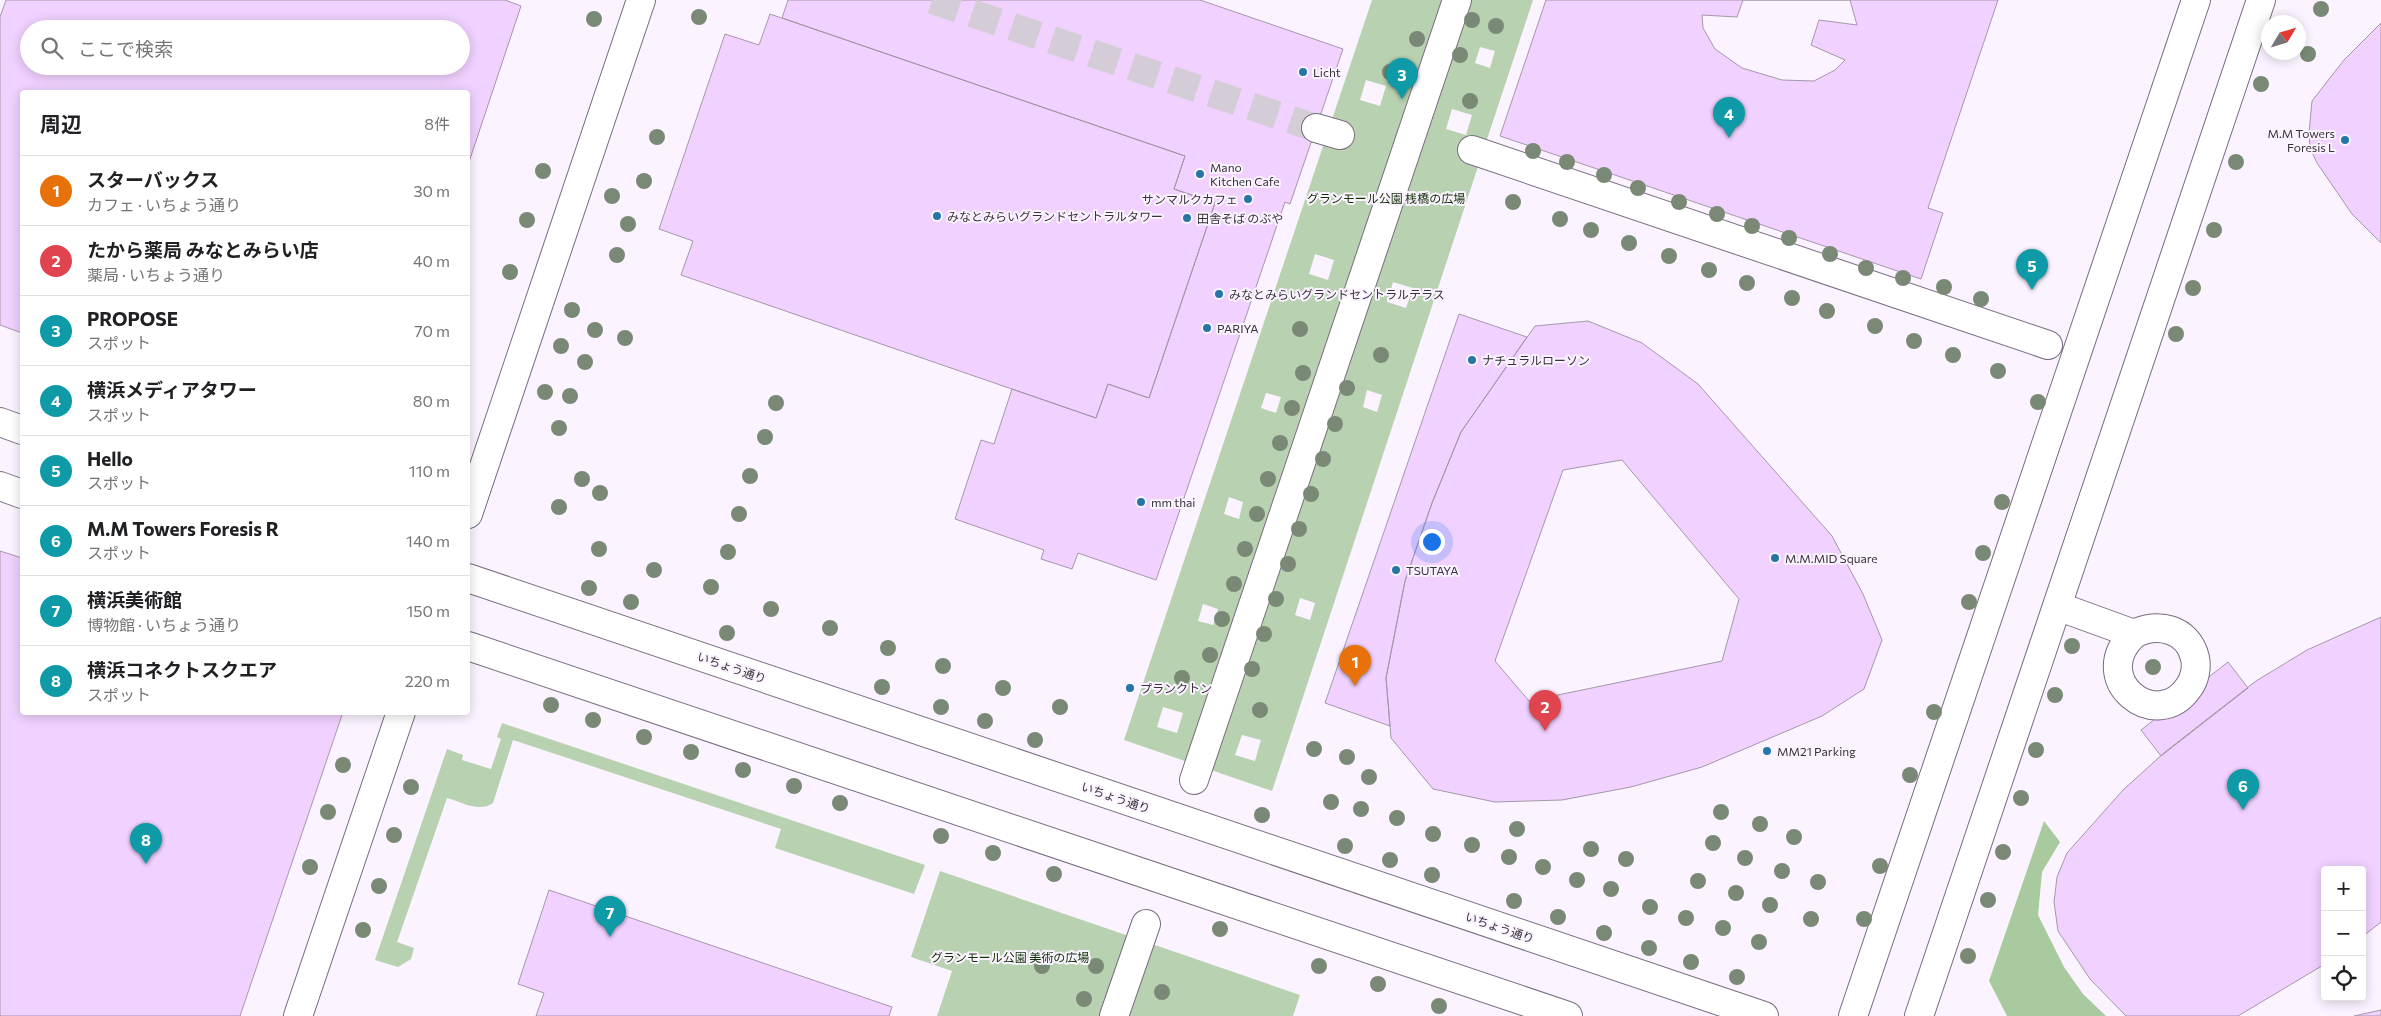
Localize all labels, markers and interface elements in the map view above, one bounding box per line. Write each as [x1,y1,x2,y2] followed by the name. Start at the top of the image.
[2261,15,2306,60] north arrow
[20,20,470,75] search box
[38,34,66,62] icon: search
[78,37,173,60] text: ここで検索
[1386,58,1418,99] pin: 3
[1313,65,1341,79] place label: Licht
[1297,66,1309,78] marker: Licht
[1713,97,1745,138] pin: 4
[40,111,82,136] text: 周辺
[424,114,450,133] text: 8件
[2267,126,2335,154] place label: M.M Towers Foresis L
[2339,134,2351,146] marker: M.M Towers Foresis L
[1210,160,1280,188] place label: Mano Kitchen Cafe
[87,168,219,191] text: スターバックス
[1194,168,1206,180] marker: Mano Kitchen Cafe
[52,181,60,200] text: 1
[413,181,450,200] text: 30 m
[1307,191,1465,205] park label: グランモール公園 桟橋の広場
[1142,192,1238,206] place label: サンマルクカフェ
[1242,193,1254,205] marker: サンマルクカフェ
[87,195,241,214] text: カフェ · いちょう通り
[947,209,1163,223] place label: みなとみらいグランドセントラルタワー
[931,210,943,222] marker: みなとみらいグランドセントラルタワー
[1197,211,1283,225] place label: 田舎そば のぶや
[1181,212,1193,224] marker: 田舎そば のぶや
[87,238,319,261] text: たから薬局 みなとみらい店
[2016,249,2048,290] pin: 5
[51,251,61,270] text: 2
[413,251,450,270] text: 40 m
[87,265,225,284] text: 薬局 · いちょう通り
[1229,287,1445,301] place label: みなとみらいグランドセントラルテラス
[1213,288,1225,300] marker: みなとみらいグランドセントラルテラス
[87,307,178,330] text: PROPOSE
[51,321,61,340] text: 3
[414,321,450,340] text: 70 m
[1217,321,1259,335] place label: PARIYA
[1201,322,1213,334] marker: PARIYA
[87,333,151,352] text: スポット
[1482,353,1590,367] place label: ナチュラルローソン
[1466,354,1478,366] marker: ナチュラルローソン
[87,378,257,401] text: 横浜メディアタワー
[51,391,61,410] text: 4
[413,391,450,410] text: 80 m
[87,405,151,424] text: スポット
[87,447,133,470] text: Hello
[51,461,61,480] text: 5
[409,461,450,480] text: 110 m
[87,473,151,492] text: スポット
[1151,495,1195,509] place label: mm thai
[1135,496,1147,508] marker: mm thai
[87,517,279,540] text: M.M Towers Foresis R
[1419,529,1445,555] your location
[51,531,61,550] text: 6
[406,531,450,550] text: 140 m
[87,543,151,562] text: スポット
[1785,551,1878,565] place label: M.M.MID Square
[1769,552,1781,564] marker: M.M.MID Square
[1406,563,1458,577] place label: TSUTAYA
[1390,564,1402,576] marker: TSUTAYA
[87,588,182,611] text: 横浜美術館
[52,601,60,620] text: 7
[407,601,450,620] text: 150 m
[87,615,241,634] text: 博物館 · いちょう通り
[1339,645,1371,686] pin: 1
[696,649,768,685] street label: いちょう通り
[87,658,277,681] text: 横浜コネクトスクエア
[51,671,61,690] text: 8
[405,671,450,690] text: 220 m
[1140,681,1212,695] place label: プランクトン
[1124,682,1136,694] marker: プランクトン
[87,685,151,704] text: スポット
[1529,690,1561,731] pin: 2
[1777,744,1856,758] place label: MM21 Parking
[1761,745,1773,757] marker: MM21 Parking
[2227,769,2259,810] pin: 6
[1080,779,1152,815] street label: いちょう通り
[130,823,162,864] pin: 8
[2321,866,2366,1001] map controls
[2321,866,2366,911] button: +
[594,896,626,937] pin: 7
[1464,909,1536,945] street label: いちょう通り
[2321,911,2366,956] button: −
[931,950,1089,964] park label: グランモール公園 美術の広場
[2321,956,2366,1001] button: locate

